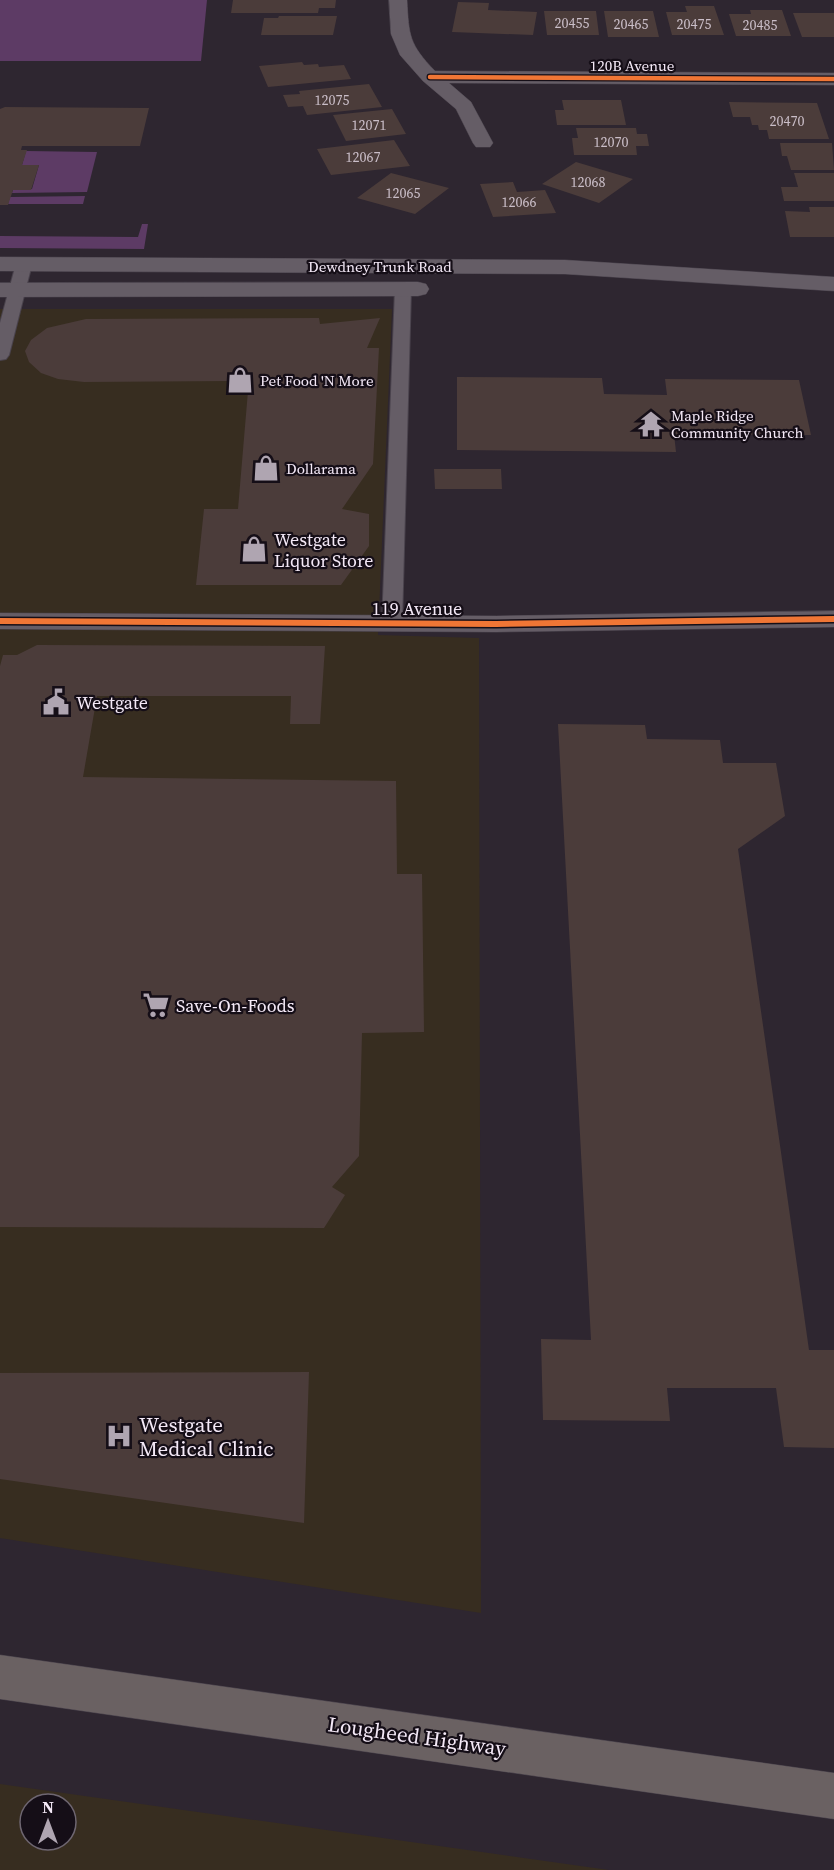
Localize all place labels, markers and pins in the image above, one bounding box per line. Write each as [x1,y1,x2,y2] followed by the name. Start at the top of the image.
[225,365,255,395] shop icon: Pet Food 'N More
[260,370,374,391] place label: Pet Food 'N More
[671,405,804,443] place label: Maple Ridge Community Church
[636,409,666,439] temple icon: Maple Ridge Community Church
[251,453,281,483] shop icon: Dollarama
[286,458,356,479] place label: Dollarama
[274,527,374,573] place label: Westgate Liquor Store
[239,534,269,564] shop icon: Westgate Liquor Store
[41,687,71,717] public building icon: Westgate
[76,690,148,715] place label: Westgate
[141,990,171,1020] supermarket icon: Save-On-Foods
[176,993,295,1018] place label: Save-On-Foods
[139,1410,273,1463] place label: Westgate Medical Clinic
[104,1421,134,1451] hospital icon: Westgate Medical Clinic

